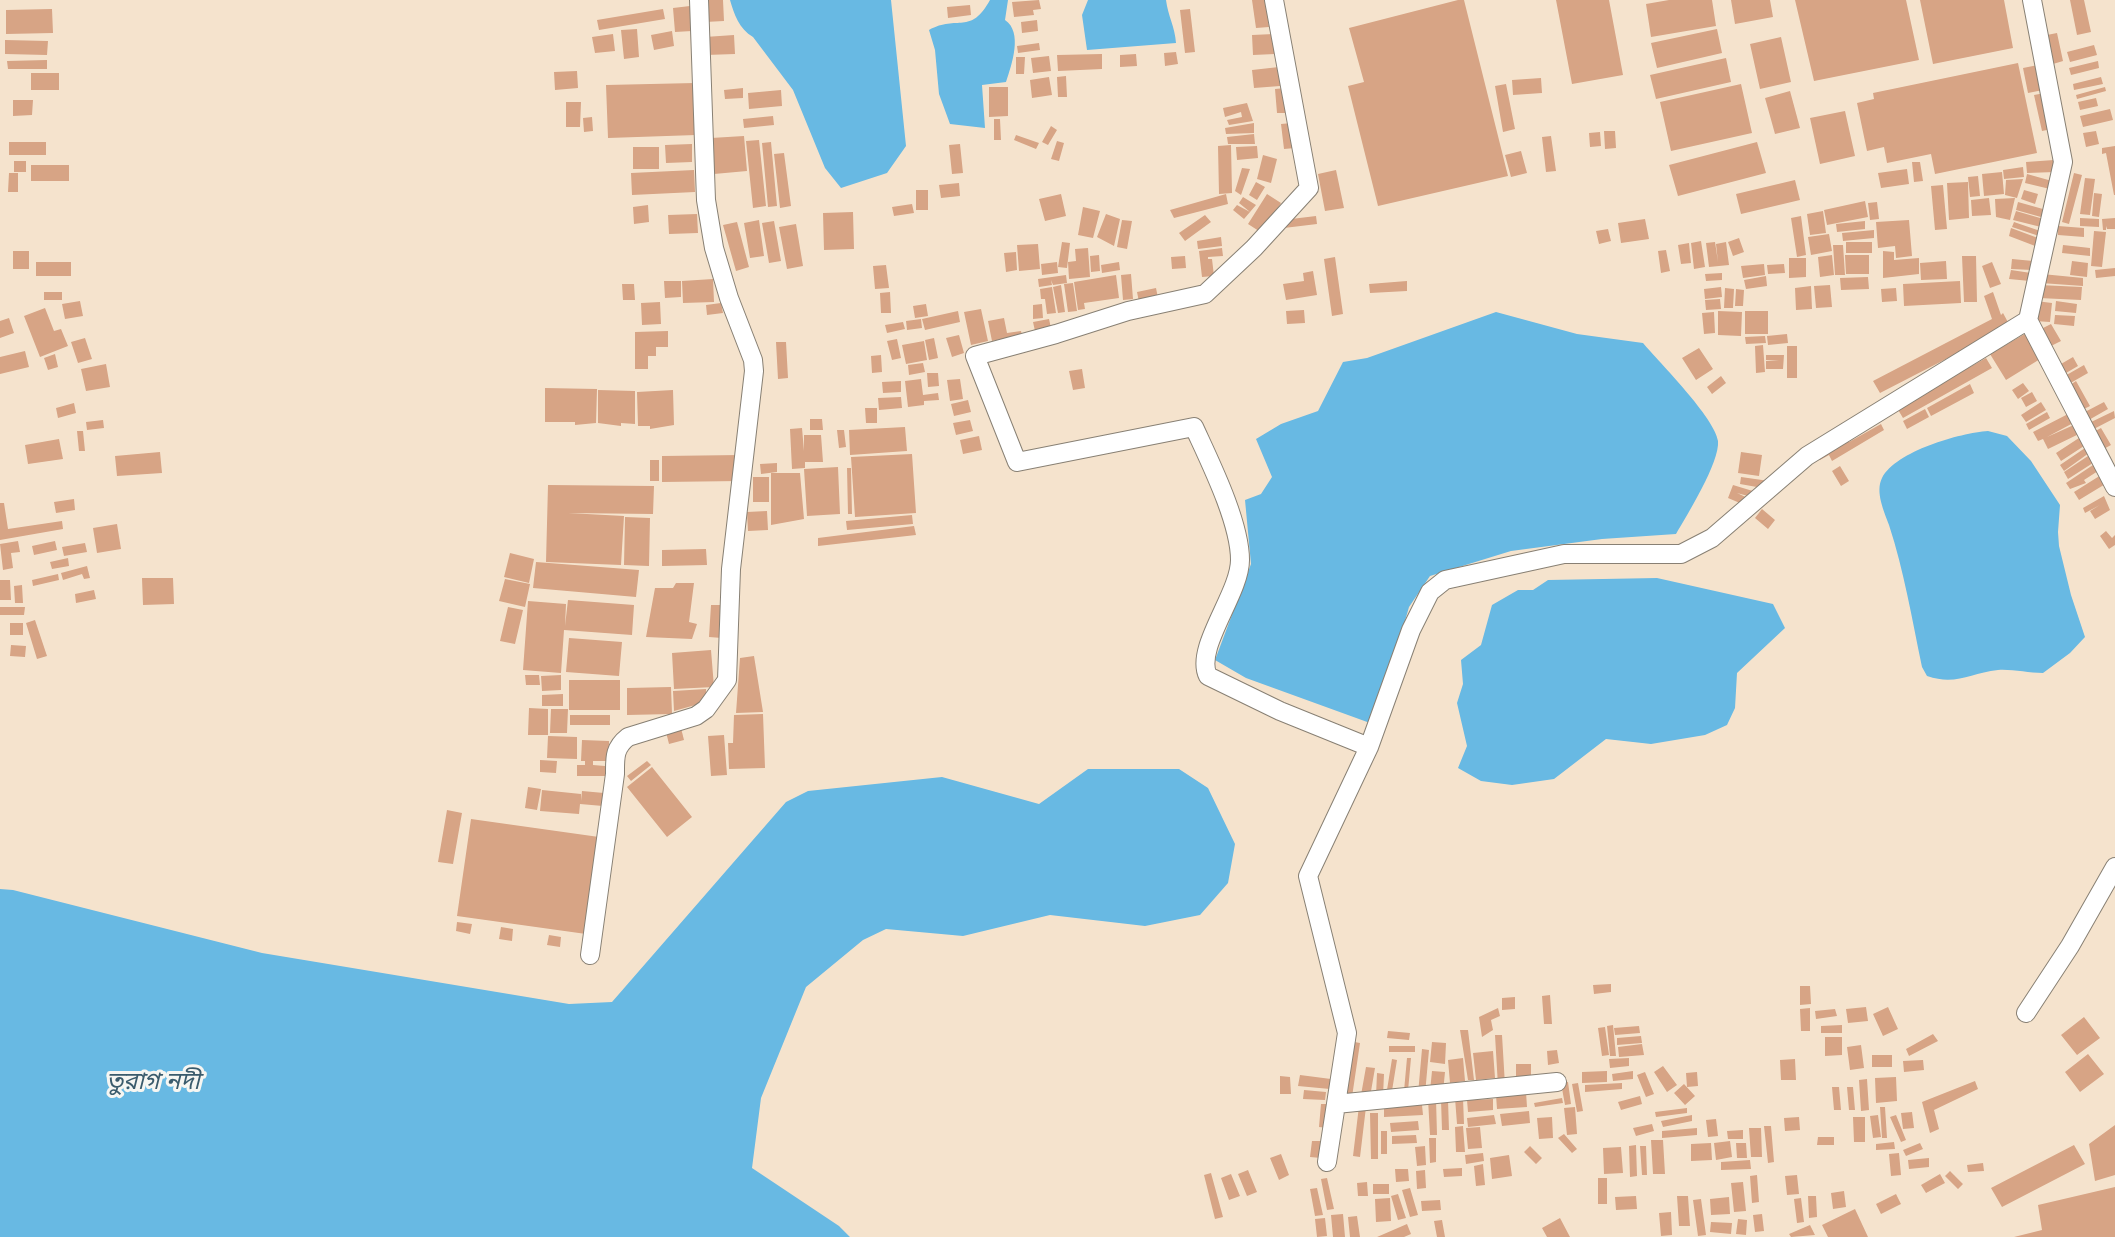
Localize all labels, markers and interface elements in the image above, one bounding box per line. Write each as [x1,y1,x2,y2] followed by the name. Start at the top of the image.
[106,1070,200,1098] water label: তুরাগ নদী

